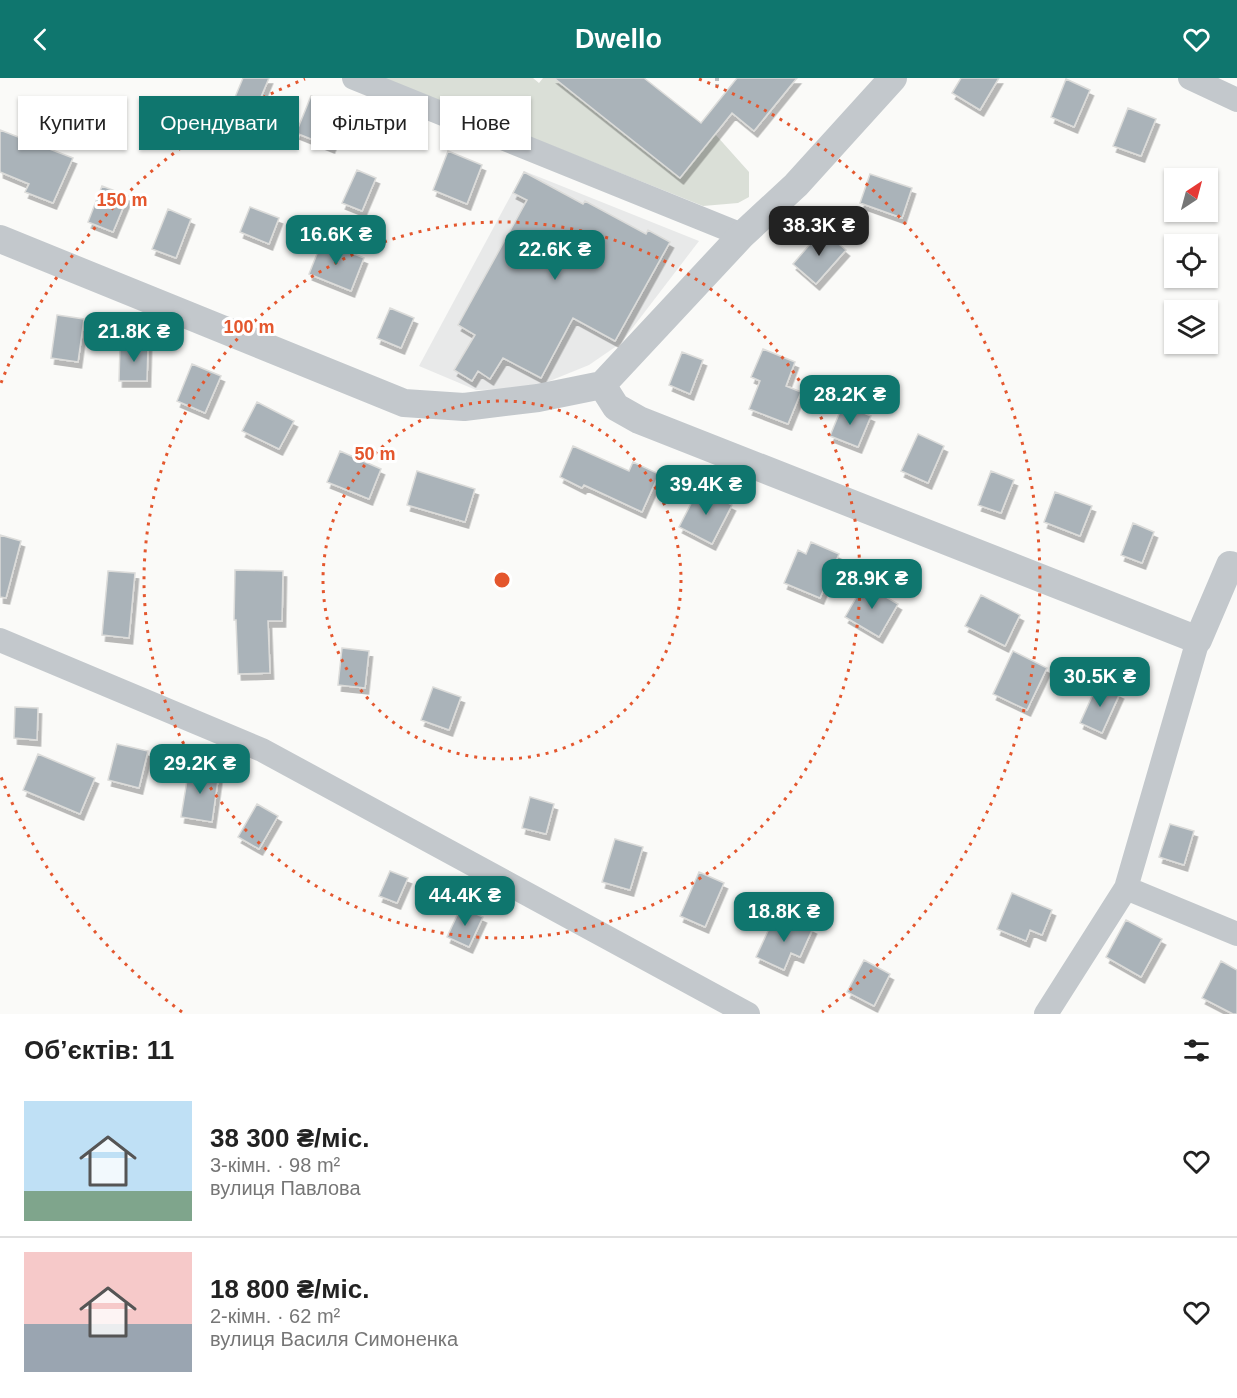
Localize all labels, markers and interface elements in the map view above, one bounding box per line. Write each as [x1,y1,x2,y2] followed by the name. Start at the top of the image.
[24,23,57,56] icon: back
[1180,23,1213,56] icon: heart
[575,24,662,54] text: Dwello
[18,96,127,150] chip: Купити
[139,96,299,150] chip: Орендувати
[311,96,428,150] chip: Фільтри
[440,96,531,150] chip: Нове
[1164,168,1218,222] north arrow
[1164,168,1218,354] map controls
[96,190,148,210] text: 150 m
[764,206,874,257] pin: 38.3K ₴
[783,214,855,236] text: 38.3K ₴
[281,215,391,266] pin: 16.6K ₴
[300,223,372,245] text: 16.6K ₴
[500,230,610,281] pin: 22.6K ₴
[1164,234,1218,288] button: locate
[519,238,591,260] text: 22.6K ₴
[1164,300,1218,354] button: layers
[79,312,189,363] pin: 21.8K ₴
[223,317,275,337] text: 100 m
[98,320,170,342] text: 21.8K ₴
[795,375,905,426] pin: 28.2K ₴
[814,383,886,405] text: 28.2K ₴
[354,444,396,464] text: 50 m
[651,465,761,516] pin: 39.4K ₴
[670,473,742,495] text: 39.4K ₴
[817,559,927,610] pin: 28.9K ₴
[836,567,908,589] text: 28.9K ₴
[492,570,512,590] centre of rings
[1045,657,1155,708] pin: 30.5K ₴
[1064,665,1136,687] text: 30.5K ₴
[145,744,255,795] pin: 29.2K ₴
[164,752,236,774] text: 29.2K ₴
[410,876,520,927] pin: 44.4K ₴
[429,884,501,906] text: 44.4K ₴
[729,892,839,943] pin: 18.8K ₴
[748,900,820,922] text: 18.8K ₴
[1180,1034,1213,1067] icon: filters
[24,1035,174,1065] text: Об’єктів: 11
[210,1123,369,1153] text: 38 300 ₴/міс.
[72,1125,144,1197] icon: home
[1180,1145,1213,1178] icon: heart
[210,1154,340,1176] text: 3-кімн. · 98 m²
[210,1177,361,1199] text: вулиця Павлова
[210,1274,369,1304] text: 18 800 ₴/міс.
[72,1276,144,1348] icon: home
[1180,1296,1213,1329] icon: heart
[210,1305,340,1327] text: 2-кімн. · 62 m²
[210,1328,458,1350] text: вулиця Василя Симоненка

